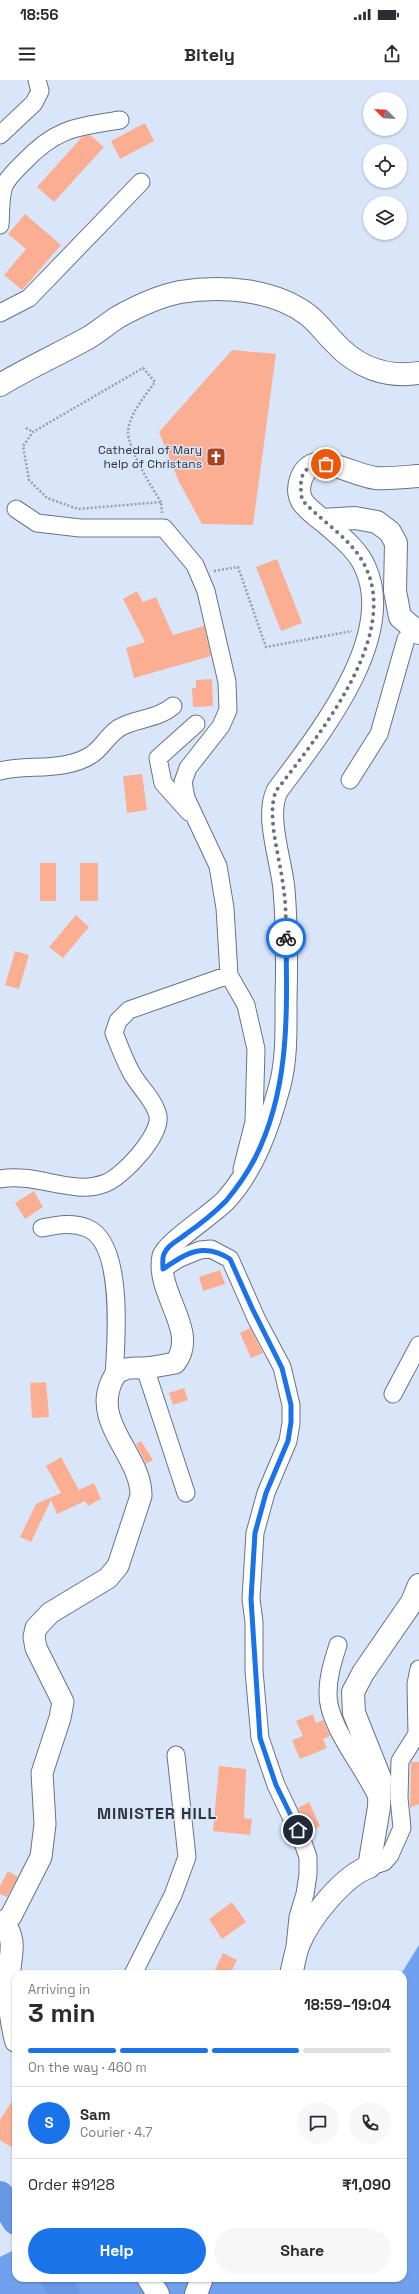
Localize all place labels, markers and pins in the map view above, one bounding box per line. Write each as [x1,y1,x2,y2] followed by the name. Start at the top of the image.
[98,442,202,472] place label: Cathedral of Mary help of Christans
[205,446,227,468] church icon: Cathedral of Mary help of Christans
[309,447,343,481] pin
[281,1813,315,1847] pin

